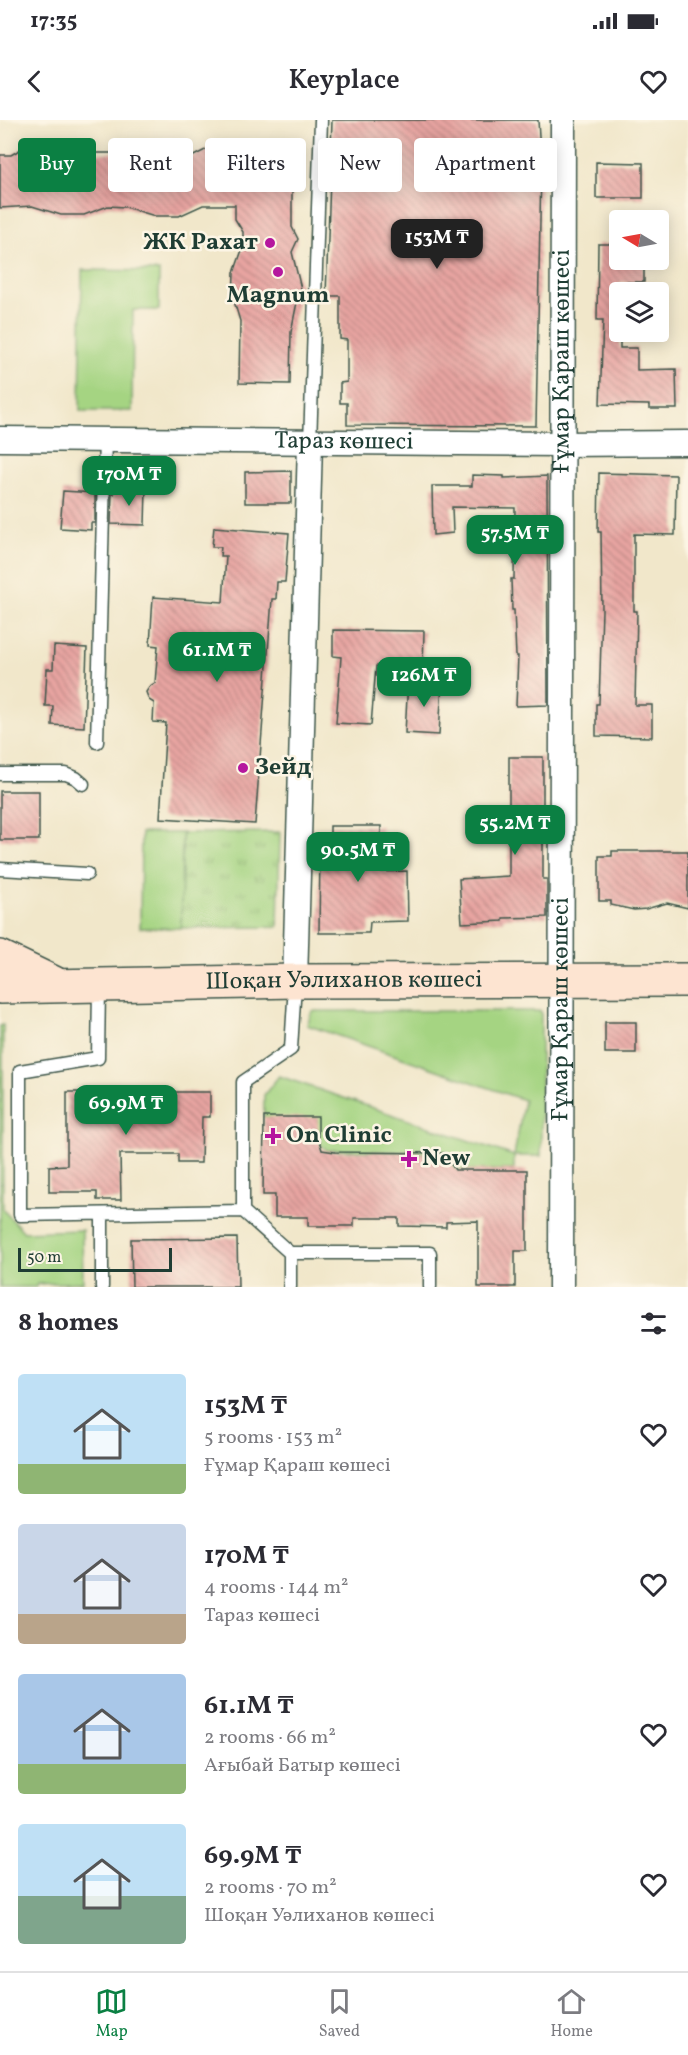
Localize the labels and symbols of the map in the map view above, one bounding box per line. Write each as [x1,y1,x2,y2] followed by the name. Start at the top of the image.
[609,210,669,270] north arrow
[388,219,486,270] pin: 153M ₸
[143,226,258,260] place label: ЖК Рахат
[263,236,277,250] marker: ЖК Рахат
[545,249,580,473] street label: Ғұмар Қараш көшесі
[271,265,285,279] marker: Magnum
[227,279,329,313] place label: Magnum
[274,424,414,460] street label: Тараз көшесі
[80,456,178,507] pin: 170M ₸
[460,515,570,566] pin: 57.5M ₸
[162,632,272,683] pin: 61.1M ₸
[375,657,473,708] pin: 126M ₸
[255,751,312,785] place label: Зейд
[236,761,250,775] marker: Зейд
[460,805,570,856] pin: 55.2M ₸
[303,832,413,883] pin: 90.5M ₸
[544,897,579,1121] street label: Ғұмар Қараш көшесі
[205,964,482,1000] street label: Шоқан Уәлиханов көшесі
[71,1085,181,1136] pin: 69.9M ₸
[286,1119,392,1153] place label: On Clinic
[264,1127,282,1145] marker: On Clinic
[422,1142,470,1176] place label: New
[400,1150,418,1168] marker: New
[18,1245,172,1272] scale bar

